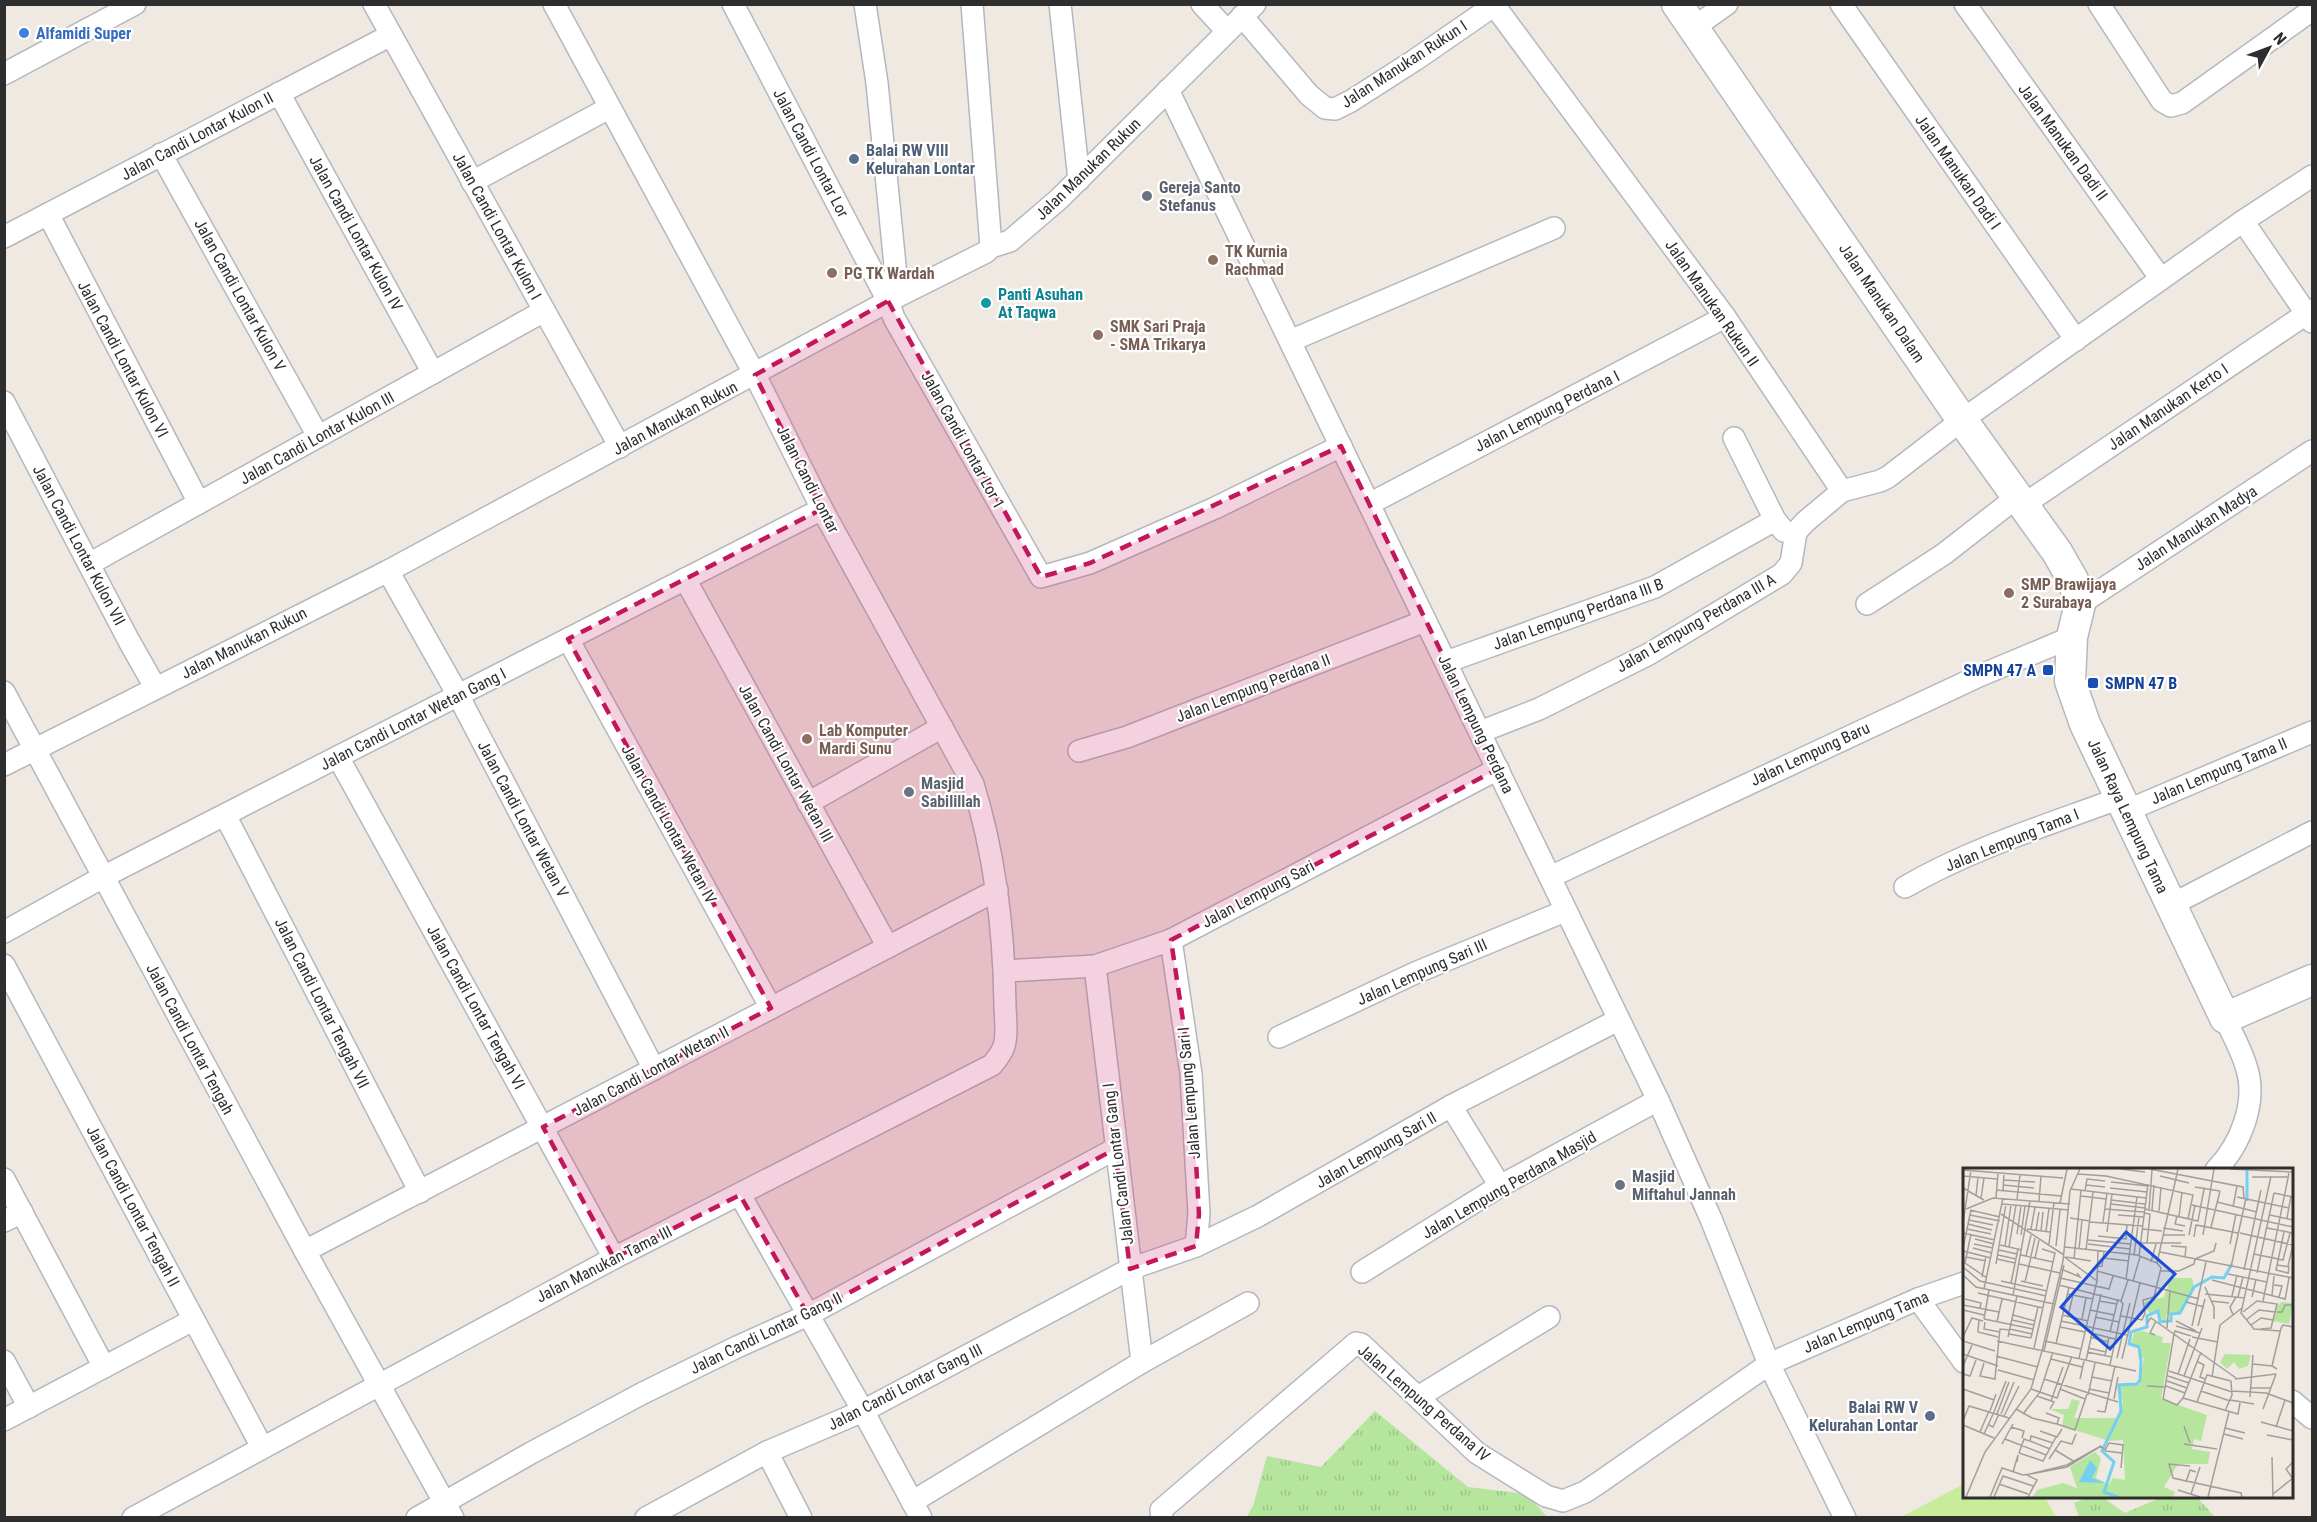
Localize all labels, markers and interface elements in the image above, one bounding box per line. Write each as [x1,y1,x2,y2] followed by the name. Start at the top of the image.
[1337,16,1471,112] street label: Jalan Manukan Rukun I
[2239,18,2299,78] north arrow
[36,24,131,43] place label: Alfamidi Super
[17,26,31,40] marker: Alfamidi Super
[2270,29,2290,48] text: N
[2014,80,2112,204] street label: Jalan Manukan Dadi II
[769,86,853,221] street label: Jalan Candi Lontar Lor
[118,88,276,184] street label: Jalan Candi Lontar Kulon II
[1911,111,2005,233] street label: Jalan Manukan Dadi I
[1032,114,1144,224] street label: Jalan Manukan Rukun
[866,141,975,178] place label: Balai RW VIII Kelurahan Lontar
[449,149,545,303] street label: Jalan Candi Lontar Kulon I
[305,152,407,314] street label: Jalan Candi Lontar Kulon IV
[847,152,861,166] marker: Balai RW VIII Kelurahan Lontar
[1159,178,1241,215] place label: Gereja Santo Stefanus
[1140,189,1154,203] marker: Gereja Santo Stefanus
[190,216,290,374] street label: Jalan Candi Lontar Kulon V
[1661,236,1763,370] street label: Jalan Manukan Rukun II
[1835,240,1929,366] street label: Jalan Manukan Dalam
[1225,242,1288,279] place label: TK Kurnia Rachmad
[1206,253,1220,267] marker: TK Kurnia Rachmad
[844,264,935,283] place label: PG TK Wardah
[825,266,839,280] marker: PG TK Wardah
[74,277,172,441] street label: Jalan Candi Lontar Kulon VI
[998,285,1083,322] place label: Panti Asuhan At Taqwa
[979,296,993,310] marker: Panti Asuhan At Taqwa
[1110,317,1206,354] place label: SMK Sari Praja - SMA Trikarya
[1091,328,1105,342] marker: SMK Sari Praja - SMA Trikarya
[2104,360,2232,454] street label: Jalan Manukan Kerto I
[1471,366,1623,456] street label: Jalan Lempung Perdana I
[917,368,1009,512] street label: Jalan Candi Lontar Lor 1
[609,377,741,459] street label: Jalan Manukan Rukun
[236,388,398,488] street label: Jalan Candi Lontar Kulon III
[773,422,843,536] street label: Jalan Candi Lontar
[29,462,129,628] street label: Jalan Candi Lontar Kulon VII
[2131,481,2261,575] street label: Jalan Manukan Madya
[1613,570,1779,676] street label: Jalan Lempung Perdana III A
[1490,574,1666,654] street label: Jalan Lempung Perdana III B
[2021,575,2117,612] place label: SMP Brawijaya 2 Surabaya
[2002,586,2016,600] marker: SMP Brawijaya 2 Surabaya
[178,603,310,683] street label: Jalan Manukan Rukun
[1173,650,1333,726] street label: Jalan Lempung Perdana II
[1434,651,1518,797] street label: Jalan Lempung Perdana
[1963,661,2036,680] place label: SMPN 47 A
[2041,663,2055,677] marker: SMPN 47 A
[317,664,509,774] street label: Jalan Candi Lontar Wetan Gang I
[2105,674,2177,693] place label: SMPN 47 B
[2086,676,2100,690] marker: SMPN 47 B
[735,681,837,845] street label: Jalan Candi Lontar Wetan III
[1747,718,1873,790] street label: Jalan Lempung Baru
[819,721,908,758] place label: Lab Komputer Mardi Sunu
[800,732,814,746] marker: Lab Komputer Mardi Sunu
[2148,734,2290,808] street label: Jalan Lempung Tama II
[2084,736,2172,896] street label: Jalan Raya Lempung Tama
[474,738,572,901] street label: Jalan Candi Lontar Wetan V
[617,741,721,907] street label: Jalan Candi Lontar Wetan IV
[921,774,981,811] place label: Masjid Sabilillah
[902,785,916,799] marker: Masjid Sabilillah
[1942,805,2082,875] street label: Jalan Lempung Tama I
[1198,856,1318,932] street label: Jalan Lempung Sari
[271,915,373,1091] street label: Jalan Candi Lontar Tengah VII
[423,922,529,1092] street label: Jalan Candi Lontar Tengah VI
[1354,935,1490,1009] street label: Jalan Lempung Sari III
[142,960,238,1118] street label: Jalan Candi Lontar Tengah
[570,1022,732,1120] street label: Jalan Candi Lontar Wetan II
[1174,1026,1204,1160] street label: Jalan Lempung Sari I
[1099,1082,1137,1246] street label: Jalan Candi Lontar Gang I
[1312,1108,1440,1192] street label: Jalan Lempung Sari II
[82,1122,184,1290] street label: Jalan Candi Lontar Tengah II
[1418,1127,1600,1243] street label: Jalan Lempung Perdana Masjid
[1632,1167,1736,1204] place label: Masjid Miftahul Jannah
[1963,1168,2293,1498] inset map
[1613,1178,1627,1192] marker: Masjid Miftahul Jannah
[533,1222,675,1306] street label: Jalan Manukan Tama III
[1800,1287,1932,1357] street label: Jalan Lempung Tama
[687,1288,845,1378] street label: Jalan Candi Lontar Gang II
[825,1340,985,1434] street label: Jalan Candi Lontar Gang III
[1354,1340,1494,1466] street label: Jalan Lempung Perdana IV
[1809,1398,1919,1435] place label: Balai RW V Kelurahan Lontar
[1923,1409,1937,1423] marker: Balai RW V Kelurahan Lontar

